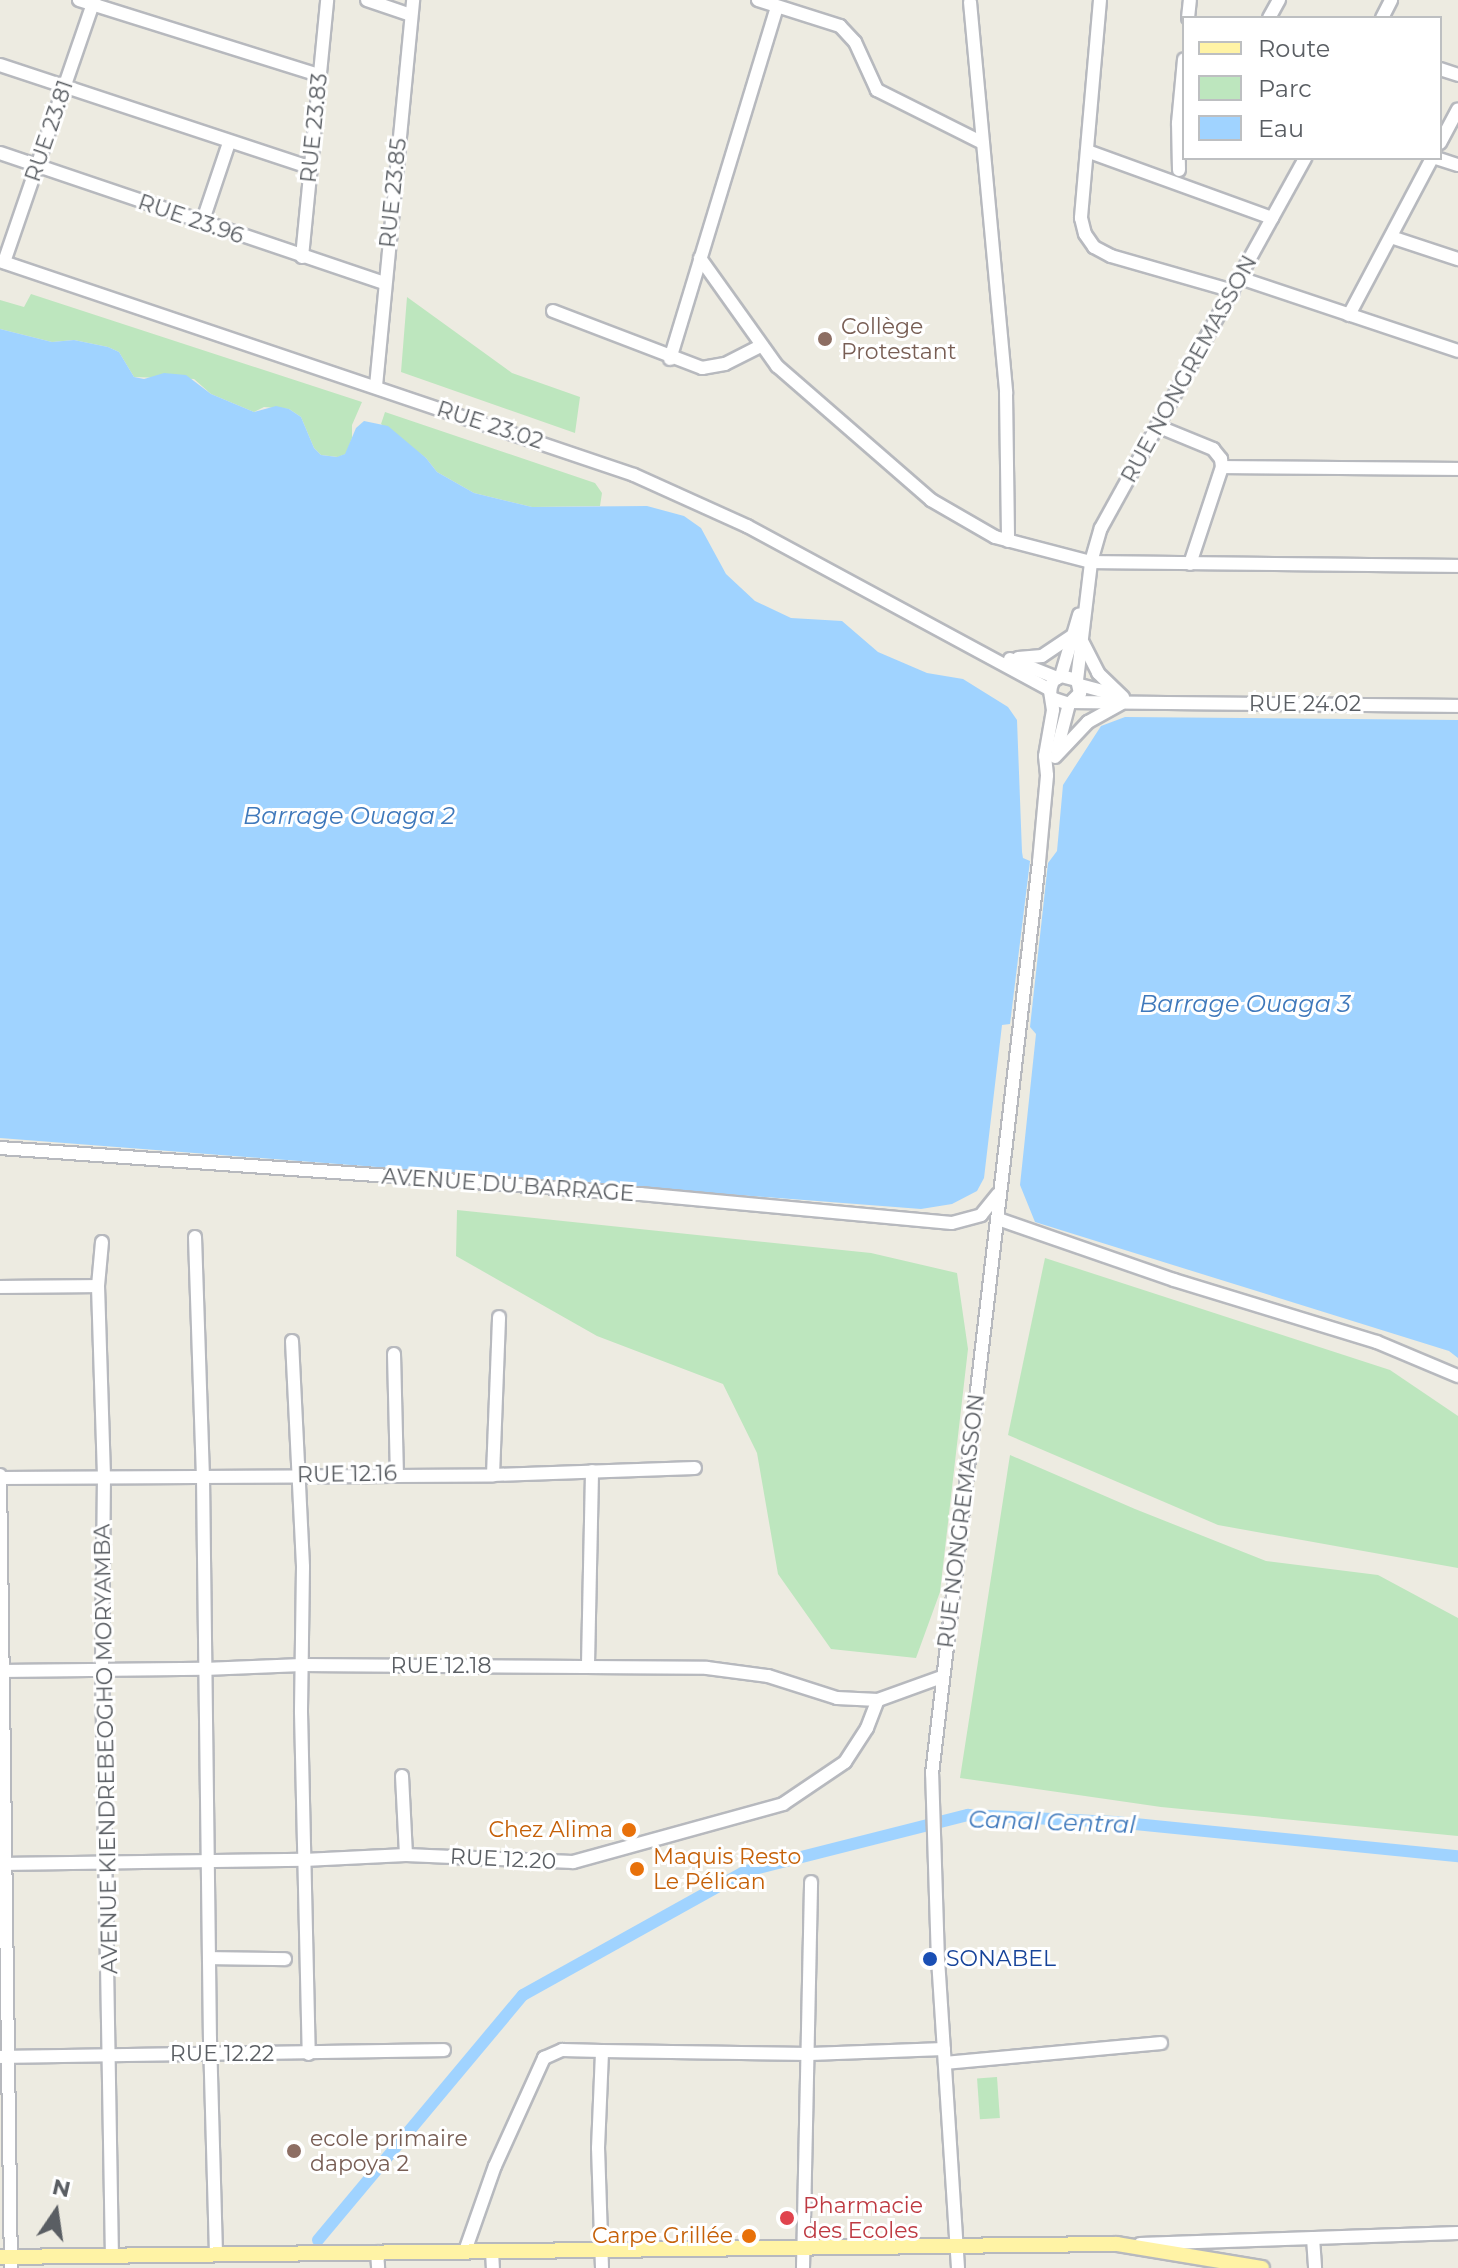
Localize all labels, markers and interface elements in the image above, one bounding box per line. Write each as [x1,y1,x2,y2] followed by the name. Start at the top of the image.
[1182,16,1442,160] legend
[1258,34,1330,63] text: Route
[295,72,333,184] street label: RUE 23.83
[1258,74,1312,103] text: Parc
[19,77,79,185] street label: RUE 23.81
[1258,114,1304,143] text: Eau
[374,137,412,249] street label: RUE 23.85
[135,189,247,249] street label: RUE 23.96
[1115,251,1263,487] street label: RUE NONGREMASSON
[841,313,956,364] place label: Collège Protestant
[816,330,834,348] marker: Collège Protestant
[434,395,546,455] street label: RUE 23.02
[1249,691,1361,717] street label: RUE 24.02
[243,802,455,830] water label: Barrage Ouaga 2
[1139,990,1351,1018] water label: Barrage Ouaga 3
[381,1163,635,1207] street label: AVENUE DU BARRAGE
[932,1392,990,1650] street label: RUE NONGREMASSON
[297,1460,397,1488] street label: RUE 12.16
[89,1524,123,1974] street label: AVENUE KIENDREBEOGHO MORYAMBA
[391,1653,491,1679] street label: RUE 12.18
[968,1805,1136,1839] water label: Canal Central
[488,1817,613,1843] place label: Chez Alima
[620,1821,638,1839] marker: Chez Alima
[449,1843,557,1875] street label: RUE 12.20
[653,1843,801,1894] place label: Maquis Resto Le Pélican
[628,1860,646,1878] marker: Maquis Resto Le Pélican
[946,1946,1056,1972] place label: SONABEL
[921,1950,939,1968] marker: SONABEL
[170,2041,274,2067] street label: RUE 12.22
[310,2125,468,2176] place label: ecole primaire dapoya 2
[285,2142,303,2160] marker: ecole primaire dapoya 2
[16,2172,96,2252] north arrow
[50,2173,73,2203] text: N
[803,2192,923,2244] place label: Pharmacie des Ecoles
[778,2209,796,2227] marker: Pharmacie des Ecoles
[592,2223,733,2249] place label: Carpe Grillée
[740,2227,758,2245] marker: Carpe Grillée

